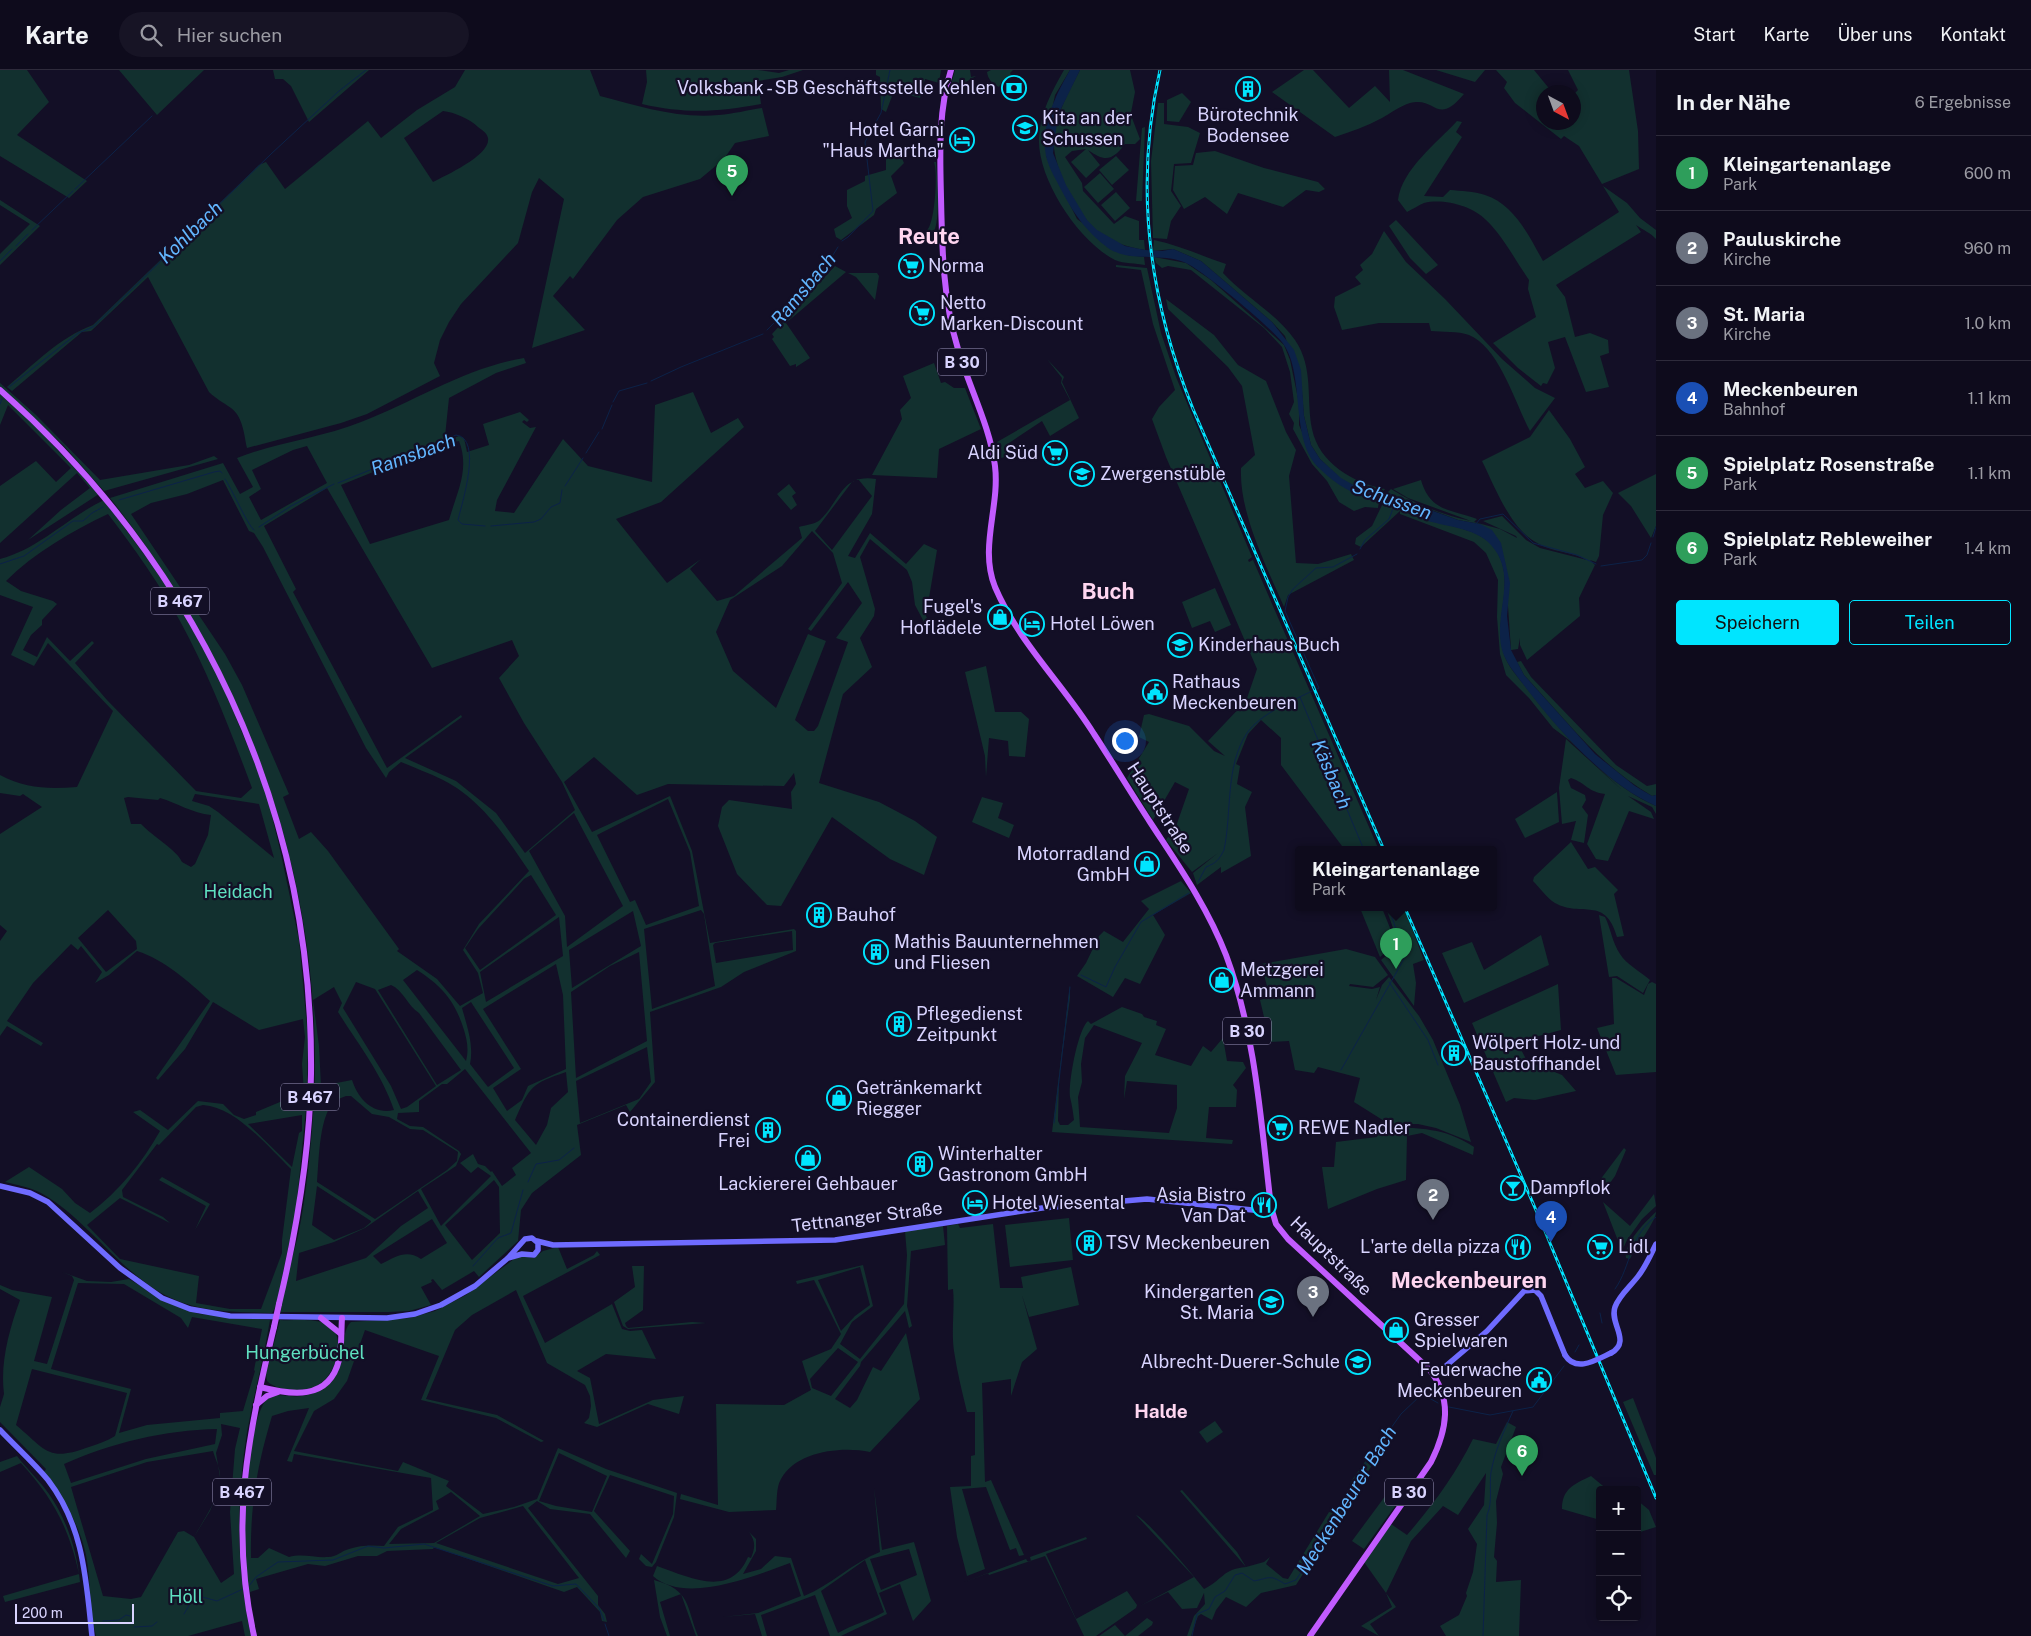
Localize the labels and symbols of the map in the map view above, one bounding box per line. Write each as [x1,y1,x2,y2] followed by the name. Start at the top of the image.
[1001,75,1027,101] bank icon: Volksbank - SB Geschäftsstelle Kehlen
[1235,76,1261,102] building icon: Bürotechnik Bodensee
[677,77,996,98] place label: Volksbank - SB Geschäftsstelle Kehlen
[1536,85,1581,130] north arrow
[1197,104,1299,146] place label: Bürotechnik Bodensee
[1042,107,1132,149] place label: Kita an der Schussen
[1012,115,1038,141] school or university icon: Kita an der Schussen
[822,119,944,161] place label: Hotel Garni "Haus Martha"
[949,127,975,153] hotel icon: Hotel Garni "Haus Martha"
[716,155,748,196] pin: 5
[154,196,226,268] water label: Kohlbach
[898,223,960,249] district label: Reute
[766,248,840,330] water label: Ramsbach
[898,253,924,279] supermarket icon: Norma
[928,255,984,276] place label: Norma
[940,292,1083,334] place label: Netto Marken-Discount
[909,300,935,326] supermarket icon: Netto Marken-Discount
[938,348,986,376] road number: B 30
[368,428,458,480] water label: Ramsbach
[1042,440,1068,466] supermarket icon: Aldi Süd
[967,442,1038,463] place label: Aldi Süd
[1069,461,1095,487] school or university icon: Zwergenstüble
[1100,463,1226,484] place label: Zwergenstüble
[1349,474,1435,524] water label: Schussen
[1081,578,1135,604] district label: Buch
[151,588,209,614] road number: B 467
[900,596,982,638] place label: Fugel's Hoflädele
[987,604,1013,630] shop icon: Fugel's Hoflädele
[1019,611,1045,637] hotel icon: Hotel Löwen
[1050,613,1155,634] place label: Hotel Löwen
[1167,632,1193,658] school or university icon: Kinderhaus Buch
[1198,634,1340,655] place label: Kinderhaus Buch
[1172,671,1297,713] place label: Rathaus Meckenbeuren
[1142,679,1168,705] public building icon: Rathaus Meckenbeuren
[1112,728,1138,754] your location
[1308,736,1356,812] water label: Käsbach
[1123,758,1198,857] street label: Hauptstraße
[1016,843,1130,885] place label: Motorradland GmbH
[1134,851,1160,877] shop icon: Motorradland GmbH
[203,881,273,902] park label: Heidach
[806,902,832,928] building icon: Bauhof
[836,904,896,925] place label: Bauhof
[1380,928,1412,969] pin: 1
[894,931,1099,973] place label: Mathis Bauunternehmen und Fliesen
[863,939,889,965] building icon: Mathis Bauunternehmen und Fliesen
[1240,959,1324,1001] place label: Metzgerei Ammann
[1209,967,1235,993] shop icon: Metzgerei Ammann
[916,1003,1023,1045] place label: Pflegedienst Zeitpunkt
[886,1011,912,1037] building icon: Pflegedienst Zeitpunkt
[1223,1018,1271,1044] road number: B 30
[1472,1032,1620,1074] place label: Wölpert Holz- und Baustoffhandel
[1441,1040,1467,1066] building icon: Wölpert Holz- und Baustoffhandel
[856,1077,982,1119] place label: Getränkemarkt Riegger
[281,1084,339,1110] road number: B 467
[826,1085,852,1111] shop icon: Getränkemarkt Riegger
[617,1109,750,1151] place label: Containerdienst Frei
[1267,1115,1293,1141] supermarket icon: REWE Nadler
[755,1117,781,1143] building icon: Containerdienst Frei
[1298,1117,1411,1138] place label: REWE Nadler
[938,1143,1088,1185] place label: Winterhalter Gastronom GmbH
[795,1145,821,1171] shop icon: Lackiererei Gehbauer
[907,1151,933,1177] building icon: Winterhalter Gastronom GmbH
[718,1173,898,1194] place label: Lackiererei Gehbauer
[1500,1175,1526,1201] bar icon: Dampflok
[1530,1177,1611,1198] place label: Dampflok
[1417,1179,1449,1220] pin: 2
[1156,1184,1246,1226] place label: Asia Bistro Van Dat
[962,1190,988,1216] hotel icon: Hotel Wiesental
[992,1192,1125,1213] place label: Hotel Wiesental
[1251,1192,1277,1218] restaurant icon: Asia Bistro Van Dat
[790,1197,944,1236] street label: Tettnanger Straße
[1535,1201,1567,1242] pin: 4
[1286,1212,1376,1300] street label: Hauptstraße
[1076,1230,1102,1256] building icon: TSV Meckenbeuren
[1106,1232,1270,1253] place label: TSV Meckenbeuren
[1505,1234,1531,1260] restaurant icon: L'arte della pizza
[1587,1234,1613,1260] supermarket icon: Lidl
[1360,1236,1500,1257] place label: L'arte della pizza
[1618,1236,1649,1257] place label: Lidl
[1391,1267,1547,1293] district label: Meckenbeuren
[1297,1276,1329,1317] pin: 3
[1144,1281,1254,1323] place label: Kindergarten St. Maria
[1258,1289,1284,1315] school or university icon: Kindergarten St. Maria
[1414,1309,1508,1351] place label: Gresser Spielwaren
[1383,1317,1409,1343] shop icon: Gresser Spielwaren
[245,1342,365,1363] park label: Hungerbüchel
[1345,1349,1371,1375] school or university icon: Albrecht-Duerer-Schule
[1140,1351,1340,1372] place label: Albrecht-Duerer-Schule
[1397,1359,1522,1401] place label: Feuerwache Meckenbeuren
[1526,1367,1552,1393] public building icon: Feuerwache Meckenbeuren
[1134,1400,1188,1422] district label: Halde
[1291,1422,1401,1578] water label: Meckenbeurer Bach
[1506,1435,1538,1476] pin: 6
[213,1478,271,1505] road number: B 467
[1385,1478,1433,1505] road number: B 30
[169,1586,203,1607] park label: Höll
[15,1601,134,1624] scale bar

